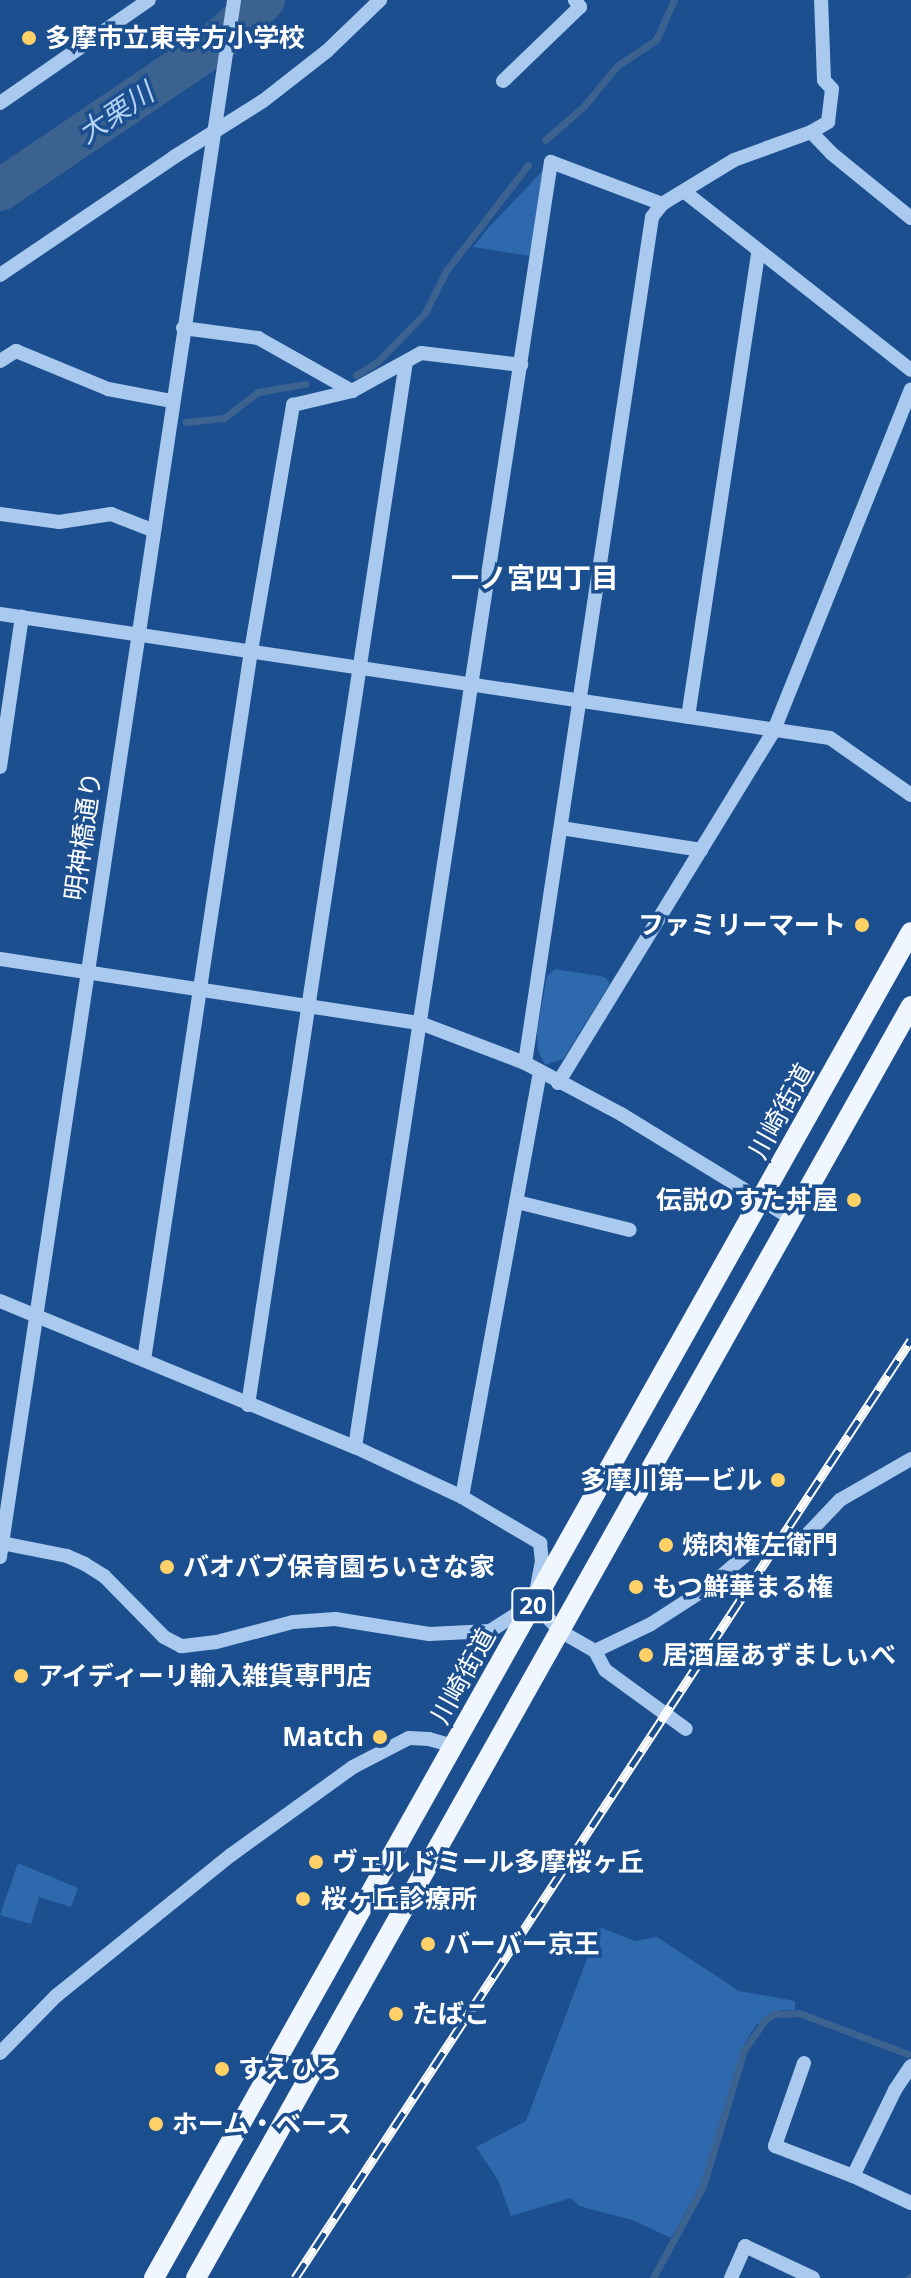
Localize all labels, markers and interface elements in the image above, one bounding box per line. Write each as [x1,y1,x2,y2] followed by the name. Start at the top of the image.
[45,22,305,54] place label: 多摩市立東寺方小学校
[20,29,38,47] marker: 多摩市立東寺方小学校
[71,75,159,149] water label: 大栗川
[451,560,619,594] district label: 一ノ宮四丁目
[59,769,107,903] street label: 明神橋通り
[638,909,846,941] place label: ファミリーマート
[853,916,871,934] marker: ファミリーマート
[742,1058,820,1164] street label: 川崎街道
[656,1184,838,1216] place label: 伝説のすた丼屋
[845,1191,863,1209] marker: 伝説のすた丼屋
[580,1464,762,1496] place label: 多摩川第一ビル
[769,1471,787,1489] marker: 多摩川第一ビル
[682,1529,838,1561] place label: 焼肉権左衛門
[657,1536,675,1554] marker: 焼肉権左衛門
[183,1551,495,1583] place label: バオバブ保育園ちいさな家
[158,1558,176,1576] marker: バオバブ保育園ちいさな家
[652,1571,834,1603] place label: もつ鮮華まる権
[627,1578,645,1596] marker: もつ鮮華まる権
[511,1585,555,1625] road number: 20
[424,1623,502,1729] street label: 川崎街道
[662,1639,896,1671] place label: 居酒屋あずましぃべ
[637,1646,655,1664] marker: 居酒屋あずましぃべ
[37,1660,375,1692] place label: アイディーリ輸入雑貨専門店
[12,1667,30,1685] marker: アイディーリ輸入雑貨専門店
[282,1721,364,1753] place label: Match
[371,1728,389,1746] marker: Match
[332,1846,644,1878] place label: ヴェルドミール多摩桜ヶ丘
[307,1853,325,1871] marker: ヴェルドミール多摩桜ヶ丘
[321,1883,477,1915] place label: 桜ヶ丘診療所
[292,1888,314,1910] marker: 桜ヶ丘診療所
[444,1928,600,1960] place label: バーバー京王
[419,1935,437,1953] marker: バーバー京王
[412,1998,490,2030] place label: たばこ
[387,2005,405,2023] marker: たばこ
[238,2053,342,2085] place label: すえひろ
[213,2060,231,2078] marker: すえひろ
[172,2108,354,2140] place label: ホーム・ベース
[147,2115,165,2133] marker: ホーム・ベース

